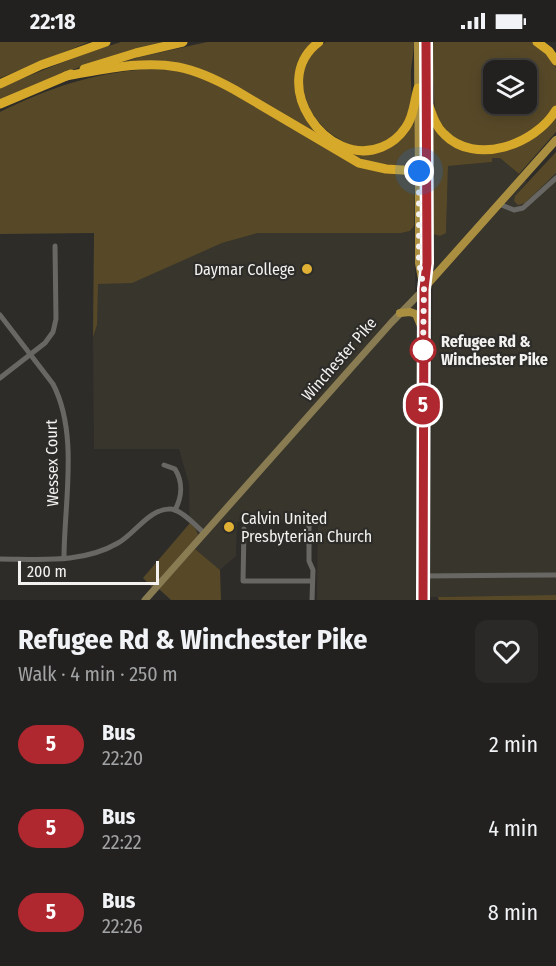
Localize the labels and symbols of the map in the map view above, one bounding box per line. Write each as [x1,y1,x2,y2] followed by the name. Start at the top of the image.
[404,156,434,186] your location
[194,260,295,279] place label: Daymar College
[300,262,314,276] marker: Daymar College
[298,313,380,405] street label: Winchester Pike
[441,332,548,369] place label: Refugee Rd & Winchester Pike
[410,337,436,363] marker: Refugee Rd & Winchester Pike
[404,386,442,424] line badge: 5
[42,418,62,507] street label: Wessex Court
[241,509,372,546] place label: Calvin United Presbyterian Church
[222,520,236,534] marker: Calvin United Presbyterian Church
[18,558,159,586] scale bar

